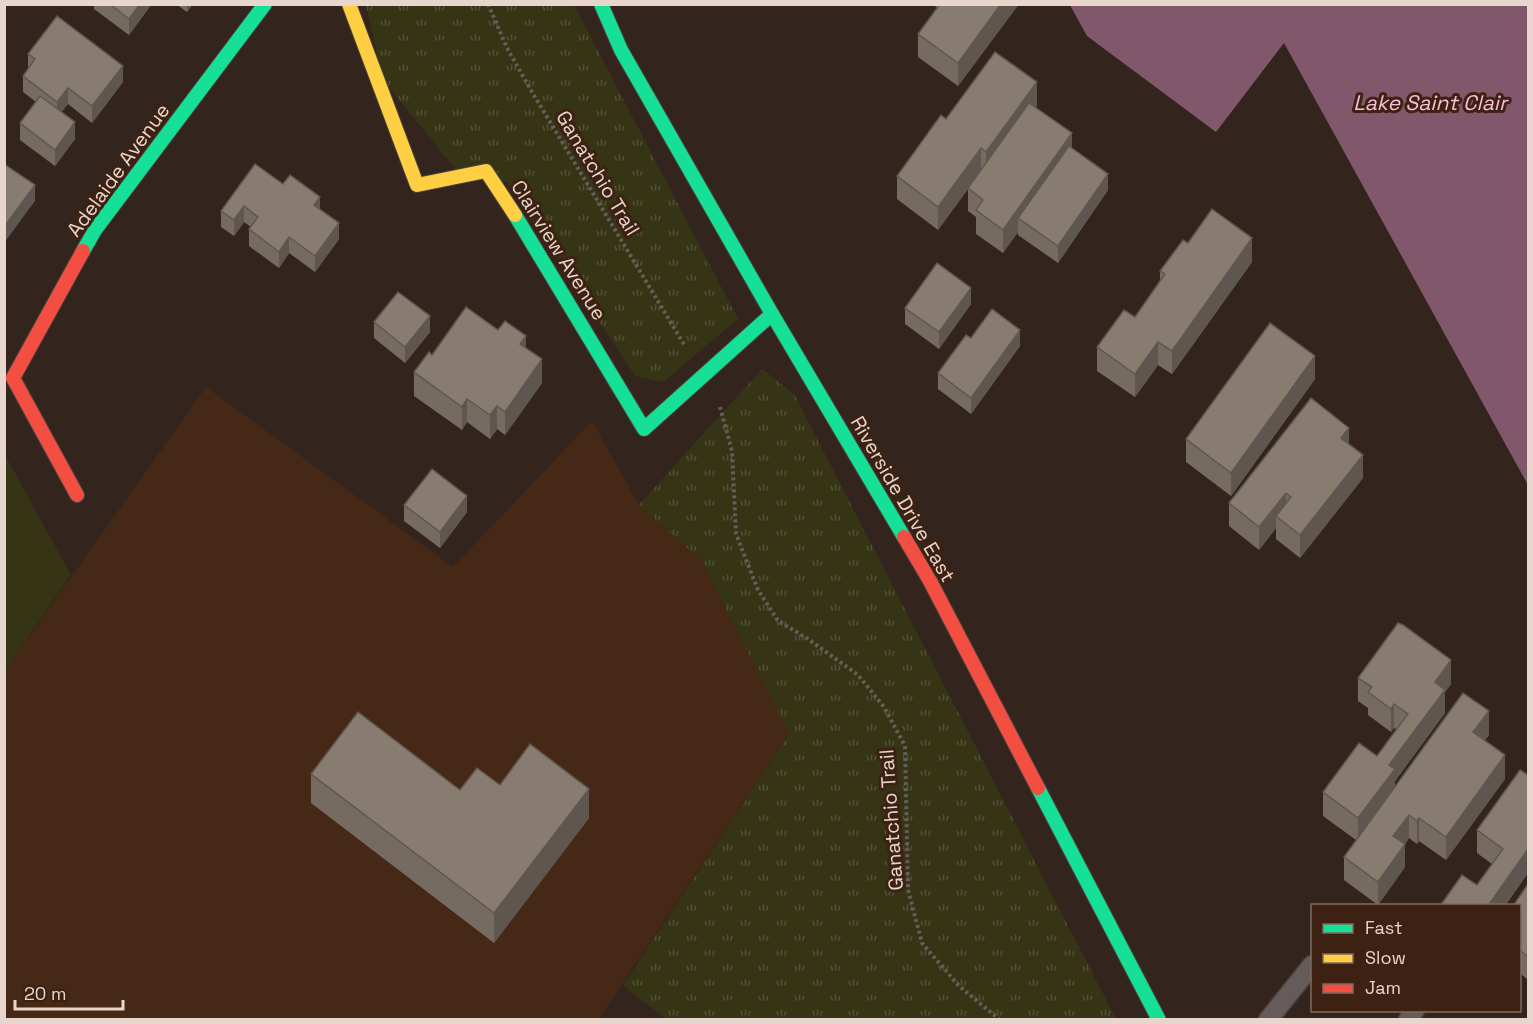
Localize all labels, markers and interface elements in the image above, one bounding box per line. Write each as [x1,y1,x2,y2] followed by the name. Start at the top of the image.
[1353,89,1509,116] water label: Lake Saint Clair
[61,98,175,242] street label: Adelaide Avenue
[550,106,646,240] street label: Ganatchio Trail
[505,175,613,325] street label: Clairview Avenue
[845,411,961,587] street label: Riverside Drive East
[873,749,909,891] street label: Ganatchio Trail
[1311,904,1521,1012] legend
[1365,916,1402,939] text: Fast
[1365,946,1406,969] text: Slow
[15,973,123,1011] scale bar
[1365,976,1401,999] text: Jam
[24,982,67,1005] text: 20 m

